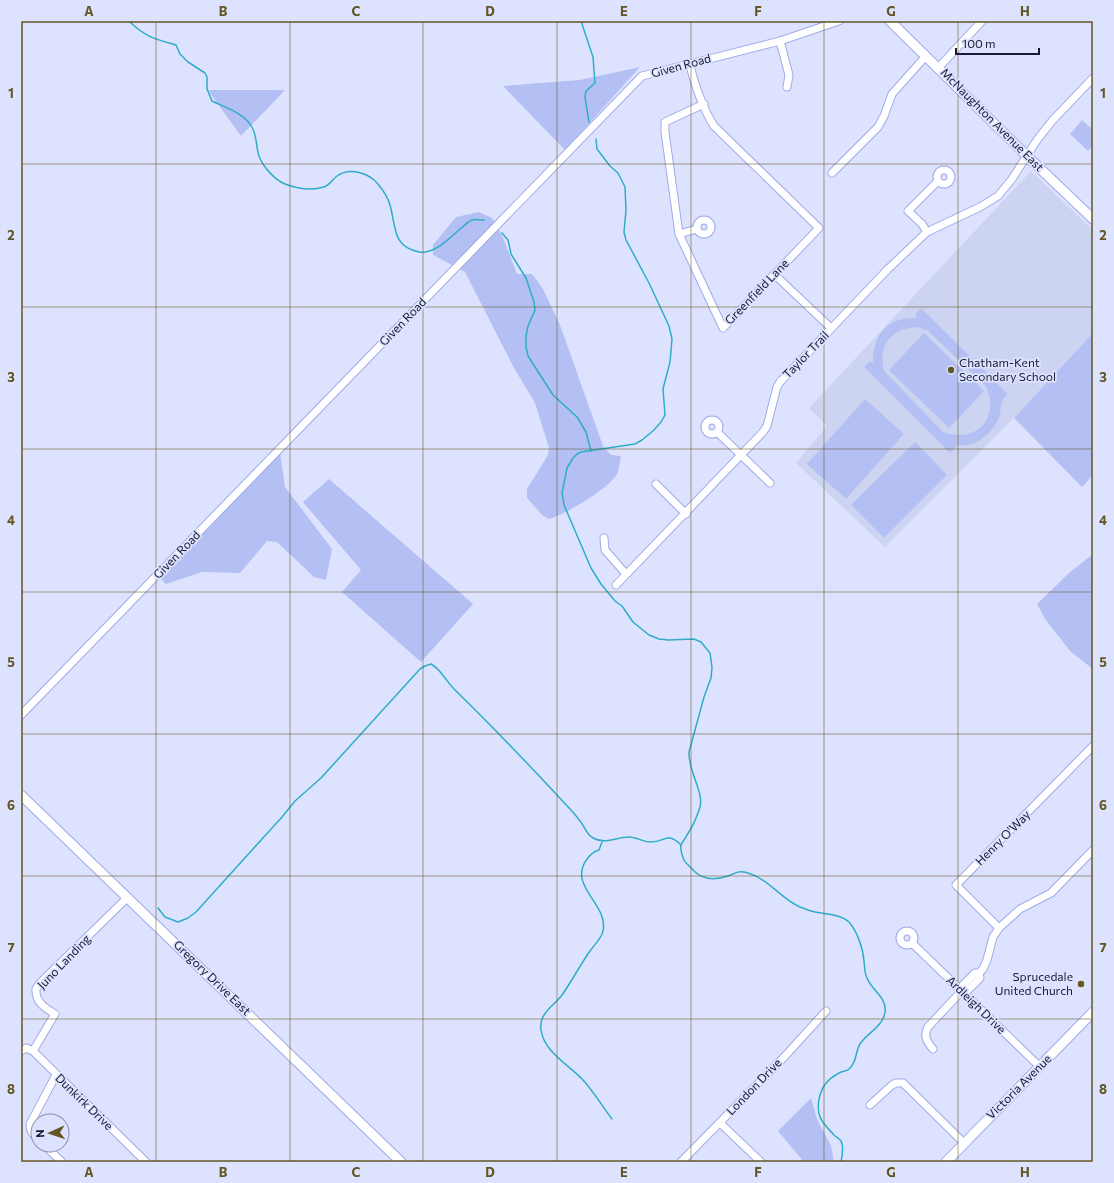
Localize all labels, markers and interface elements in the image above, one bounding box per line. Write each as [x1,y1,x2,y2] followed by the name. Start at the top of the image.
[84,3,94,19] text: A
[219,3,228,19] text: B
[352,3,361,19] text: C
[485,3,495,19] text: D
[620,3,628,19] text: E
[754,3,762,19] text: F
[886,3,896,19] text: G
[1020,3,1030,19] text: H
[956,30,1039,56] scale bar
[962,36,996,50] text: 100 m
[649,50,712,80] street label: Given Road
[938,65,1047,174] street label: McNaughton Avenue East
[8,85,14,101] text: 1
[1100,85,1106,101] text: 1
[7,227,15,243] text: 2
[1099,227,1107,243] text: 2
[721,256,791,327] street label: Greenfield Lane
[376,294,429,348] street label: Given Road
[779,328,831,381] street label: Taylor Trail
[959,355,1056,383] place label: Chatham-Kent Secondary School
[946,365,956,375] marker: Chatham-Kent Secondary School
[7,369,15,385] text: 3
[1099,369,1107,385] text: 3
[7,512,15,528] text: 4
[1099,512,1107,528] text: 4
[150,527,203,581] street label: Given Road
[7,654,15,670] text: 5
[1099,654,1107,670] text: 5
[7,797,15,813] text: 6
[1099,797,1107,813] text: 6
[972,807,1033,868] street label: Henry O'Way
[34,931,94,992] street label: Juno Landing
[171,937,254,1018] street label: Gregory Drive East
[7,939,15,955] text: 7
[1099,939,1107,955] text: 7
[995,969,1073,997] place label: Sprucedale United Church
[944,973,1009,1036] street label: Ardleigh Drive
[1076,979,1086,989] marker: Sprucedale United Church
[983,1051,1054,1122] street label: Victoria Avenue
[723,1055,784,1117] street label: London Drive
[53,1070,116,1132] street label: Dunkirk Drive
[7,1081,15,1097] text: 8
[1099,1081,1107,1097] text: 8
[30,1113,70,1153] north arrow
[33,1129,46,1138] text: N
[84,1164,94,1180] text: A
[219,1164,228,1180] text: B
[352,1164,361,1180] text: C
[485,1164,495,1180] text: D
[620,1164,628,1180] text: E
[754,1164,762,1180] text: F
[886,1164,896,1180] text: G
[1020,1164,1030,1180] text: H

